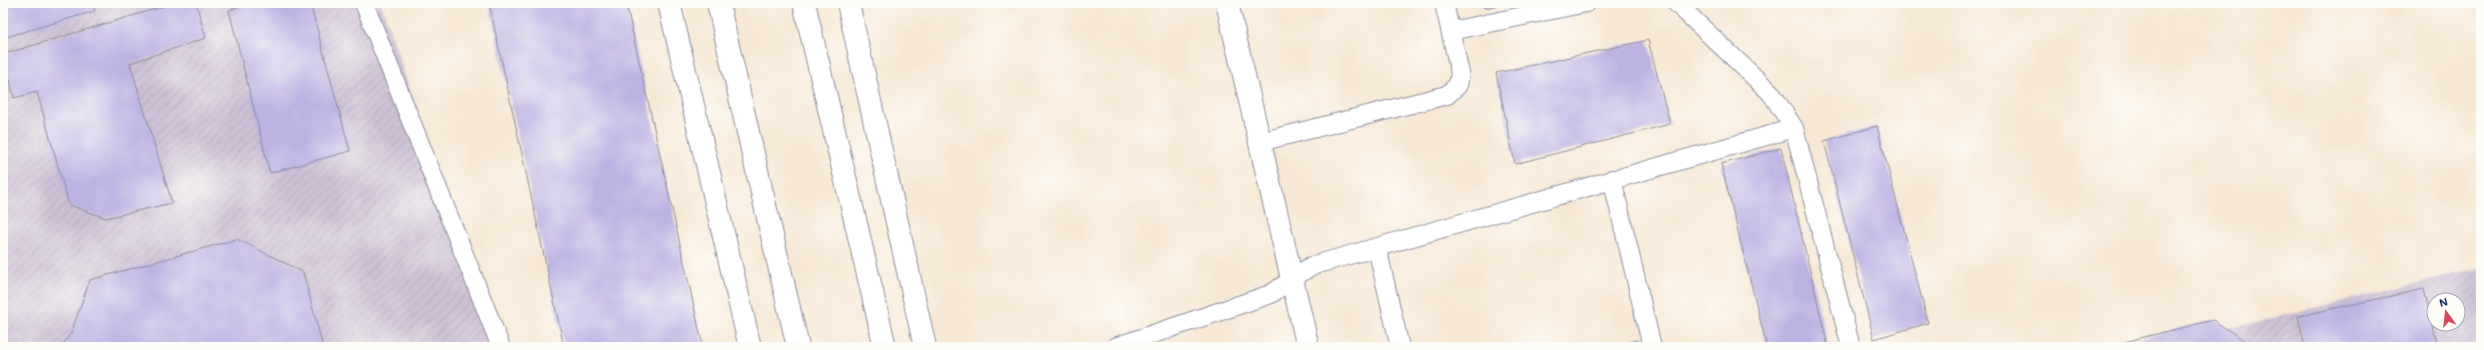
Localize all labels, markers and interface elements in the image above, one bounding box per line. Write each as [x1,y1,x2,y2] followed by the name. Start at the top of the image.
[2426,292,2466,332] north arrow
[2437,294,2449,310] text: N

